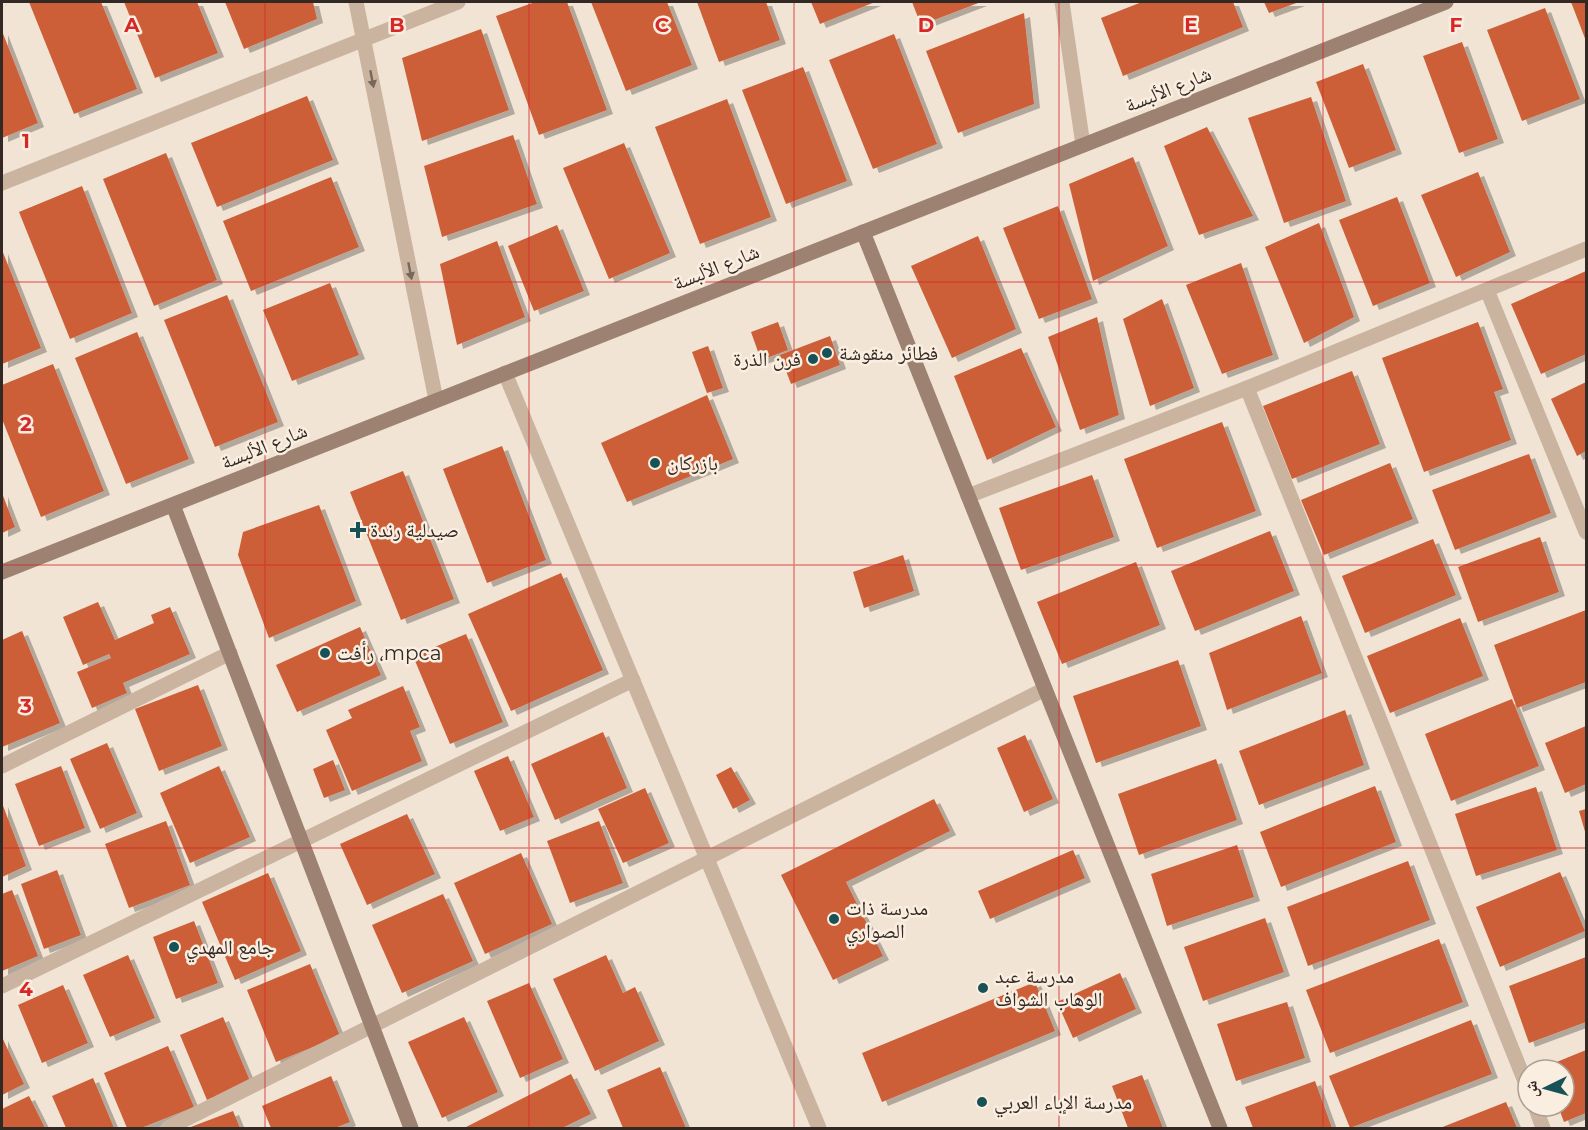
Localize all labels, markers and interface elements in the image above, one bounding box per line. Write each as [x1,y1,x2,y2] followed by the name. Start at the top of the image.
[123,13,140,37] text: A
[389,13,405,37] text: B
[655,13,670,37] text: C
[918,13,934,37] text: D
[1184,13,1198,37] text: E
[1450,13,1463,37] text: F
[1121,61,1215,118] street label: شارع الألبسة
[367,70,377,89] one-way arrow
[22,129,30,153] text: 1
[669,239,763,296] street label: شارع الألبسة
[406,261,415,280] one-way arrow
[839,341,938,365] place label: فطائر منقوشة
[820,346,834,360] marker: فطائر منقوشة
[733,347,801,371] place label: فرن الذرة
[806,352,820,366] marker: فرن الذرة
[20,412,32,436] text: 2
[217,418,311,475] street label: شارع الألبسة
[667,451,718,475] place label: بازركان
[648,456,662,470] marker: بازركان
[370,518,459,542] place label: صيدلية رندة
[351,523,365,537] marker: صيدلية رندة
[337,641,442,665] place label: رأفت ،mpca
[318,646,332,660] marker: رأفت ،mpca
[19,694,32,718] text: 3
[846,896,928,947] place label: مدرسة ذات الصواري
[827,912,841,926] marker: مدرسة ذات الصواري
[186,935,275,963] place label: جامع المهدي
[167,940,181,954] marker: جامع المهدي
[995,964,1103,1011] place label: مدرسة عبد الوهاب الشواف
[19,977,33,1001] text: 4
[976,981,990,995] marker: مدرسة عبد الوهاب الشواف
[1516,1058,1576,1118] north arrow
[1521,1080,1542,1099] text: ش
[994,1090,1132,1118] place label: مدرسة الإباء العربي
[975,1095,989,1109] marker: مدرسة الإباء العربي

